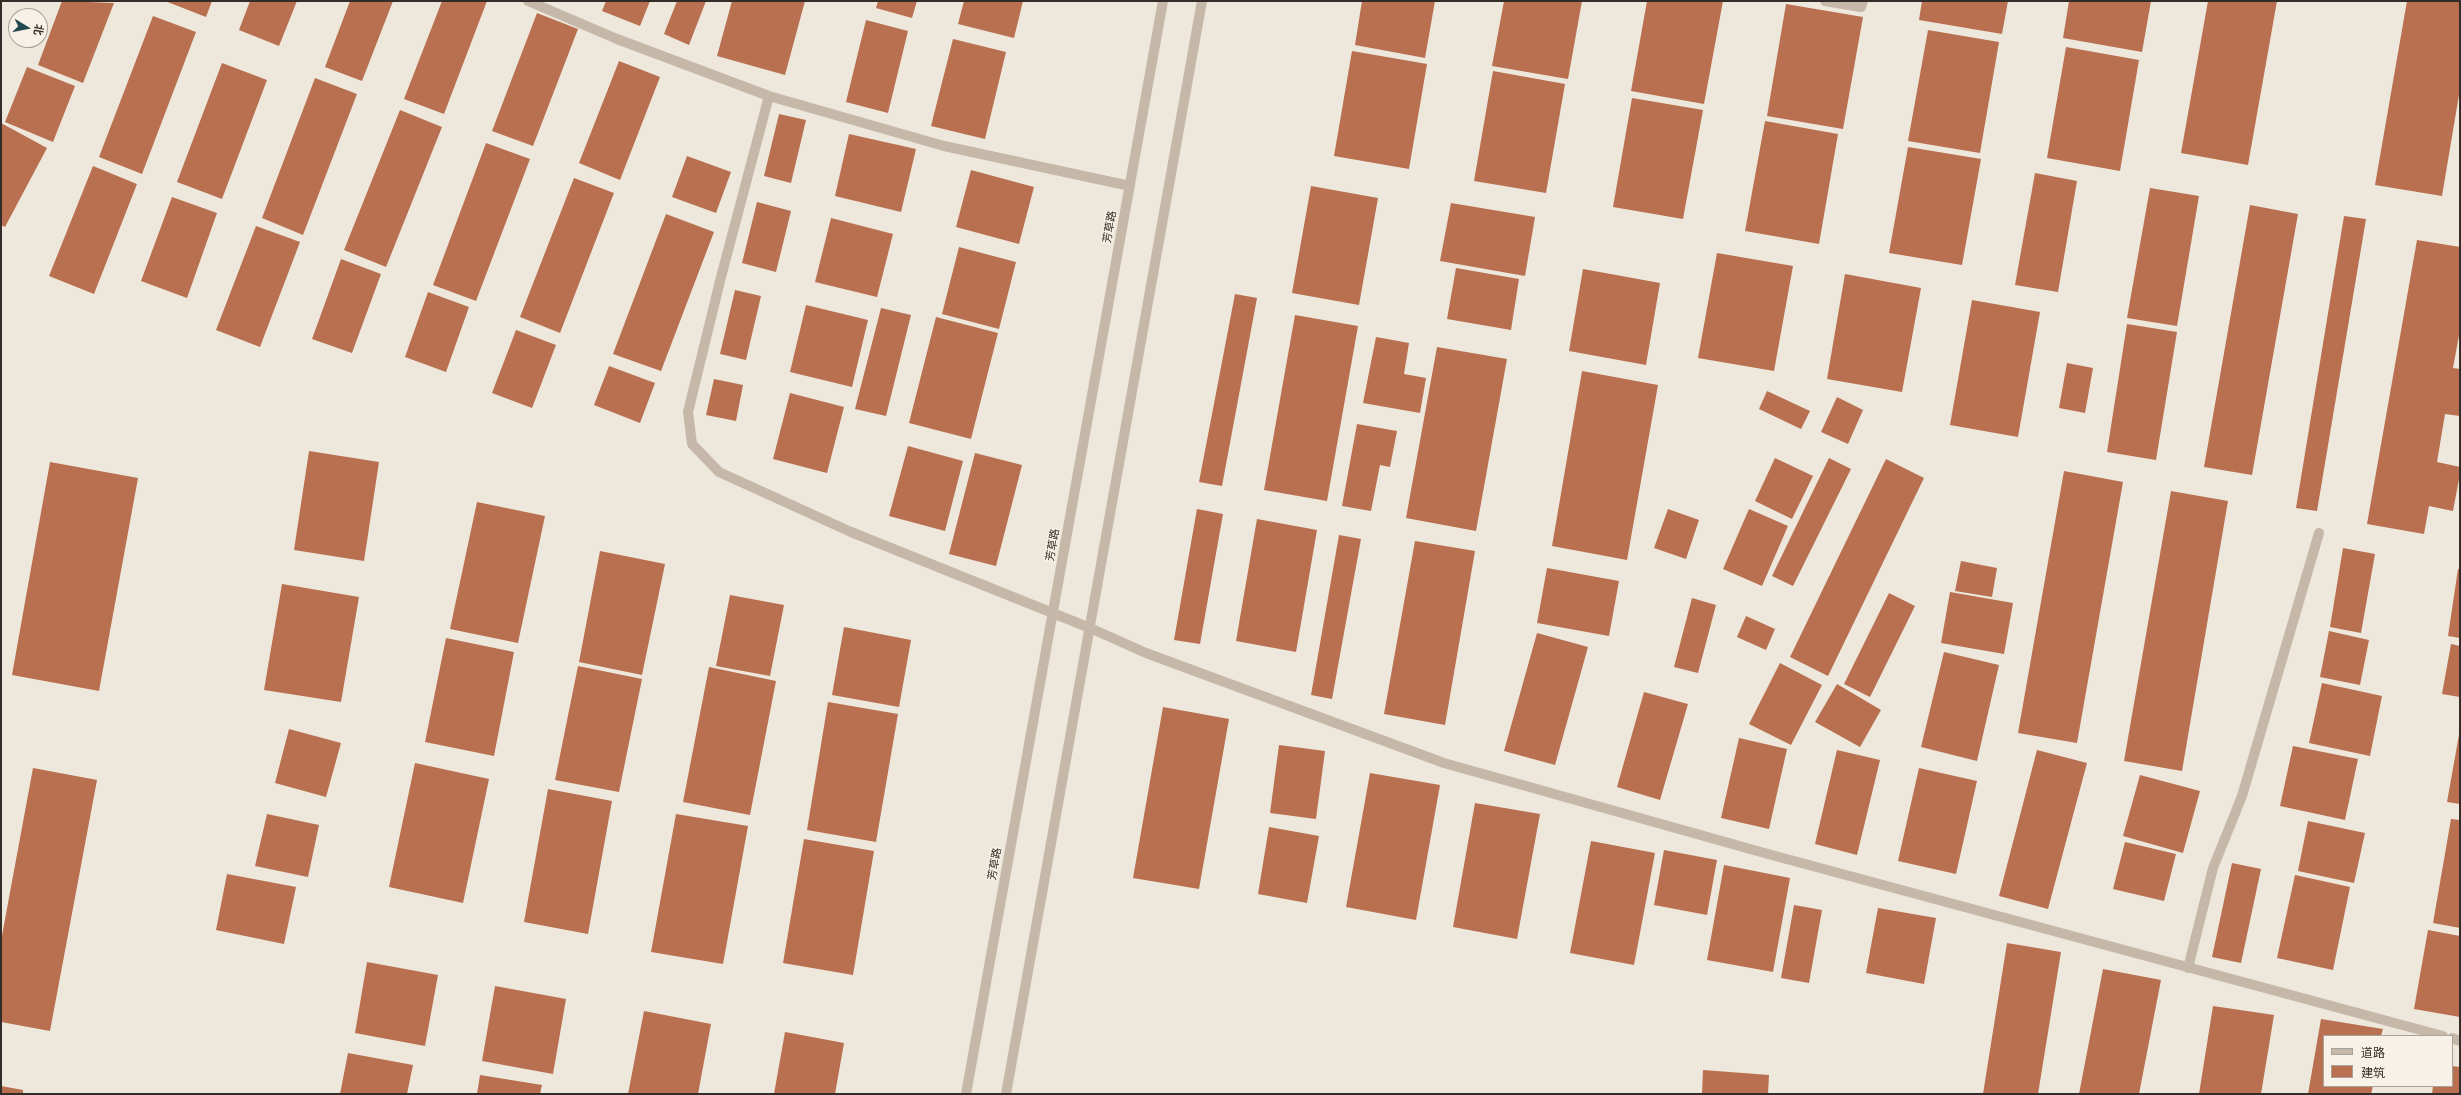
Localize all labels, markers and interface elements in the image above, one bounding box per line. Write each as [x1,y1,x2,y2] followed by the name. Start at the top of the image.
[8,8,48,48] north arrow
[31,23,47,37] text: 北
[1101,210,1119,244] street label: 芳草路
[1044,528,1062,562] street label: 芳草路
[986,847,1004,881] street label: 芳草路
[2323,1035,2453,1087] legend
[2361,1045,2385,1060] text: 道路
[2361,1065,2385,1080] text: 建筑

